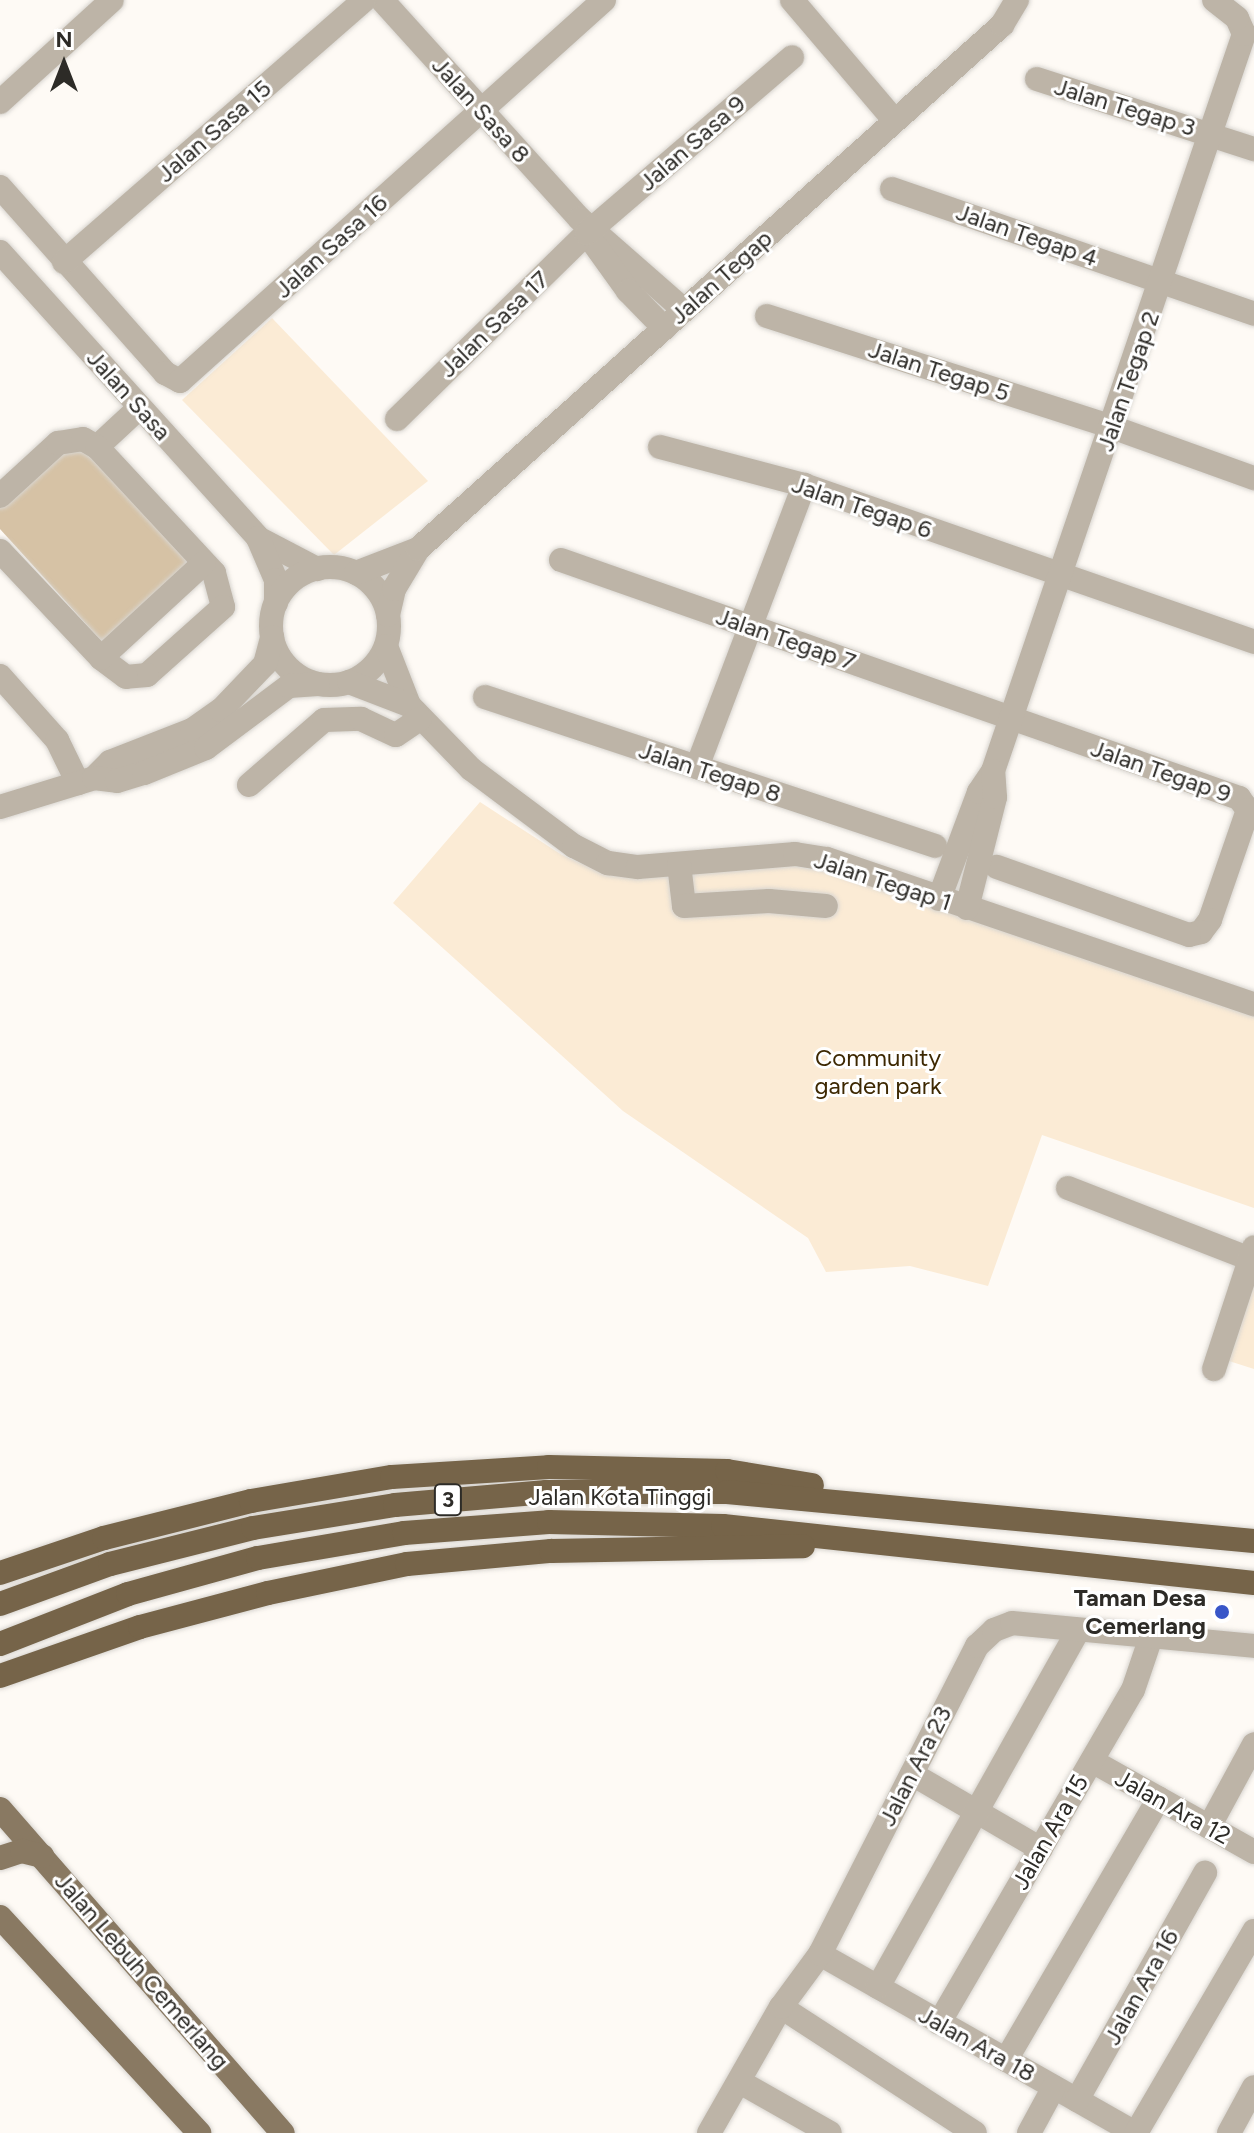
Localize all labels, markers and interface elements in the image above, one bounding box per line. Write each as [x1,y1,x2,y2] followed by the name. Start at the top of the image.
[24,24,104,104] north arrow
[55,26,73,53] text: N
[426,51,536,169] street label: Jalan Sasa 8
[1051,72,1199,142] street label: Jalan Tegap 3
[151,74,277,188] street label: Jalan Sasa 15
[633,89,751,197] street label: Jalan Sasa 9
[269,188,393,304] street label: Jalan Sasa 16
[953,197,1101,273] street label: Jalan Tegap 4
[664,224,778,330] street label: Jalan Tegap
[433,265,555,383] street label: Jalan Sasa 17
[1091,307,1165,455] street label: Jalan Tegap 2
[865,335,1013,407] street label: Jalan Tegap 5
[81,344,177,446] street label: Jalan Sasa
[788,470,936,544] street label: Jalan Tegap 6
[712,602,860,676] street label: Jalan Tegap 7
[1087,734,1235,808] street label: Jalan Tegap 9
[635,736,785,808] street label: Jalan Tegap 8
[811,845,955,917] street label: Jalan Tegap 1
[814,1044,942,1100] park label: Community garden park
[432,1482,464,1518] road number: 3
[529,1483,711,1511] street label: Jalan Kota Tinggi
[1074,1584,1206,1640] place label: Taman Desa Cemerlang
[1213,1603,1231,1621] marker: Taman Desa Cemerlang
[873,1701,957,1831] street label: Jalan Ara 23
[1110,1764,1236,1850] street label: Jalan Ara 12
[1006,1770,1094,1894] street label: Jalan Ara 15
[49,1867,235,2075] street label: Jalan Lebuh Cemerlang
[1098,1924,1184,2050] street label: Jalan Ara 16
[914,2000,1040,2088] street label: Jalan Ara 18

